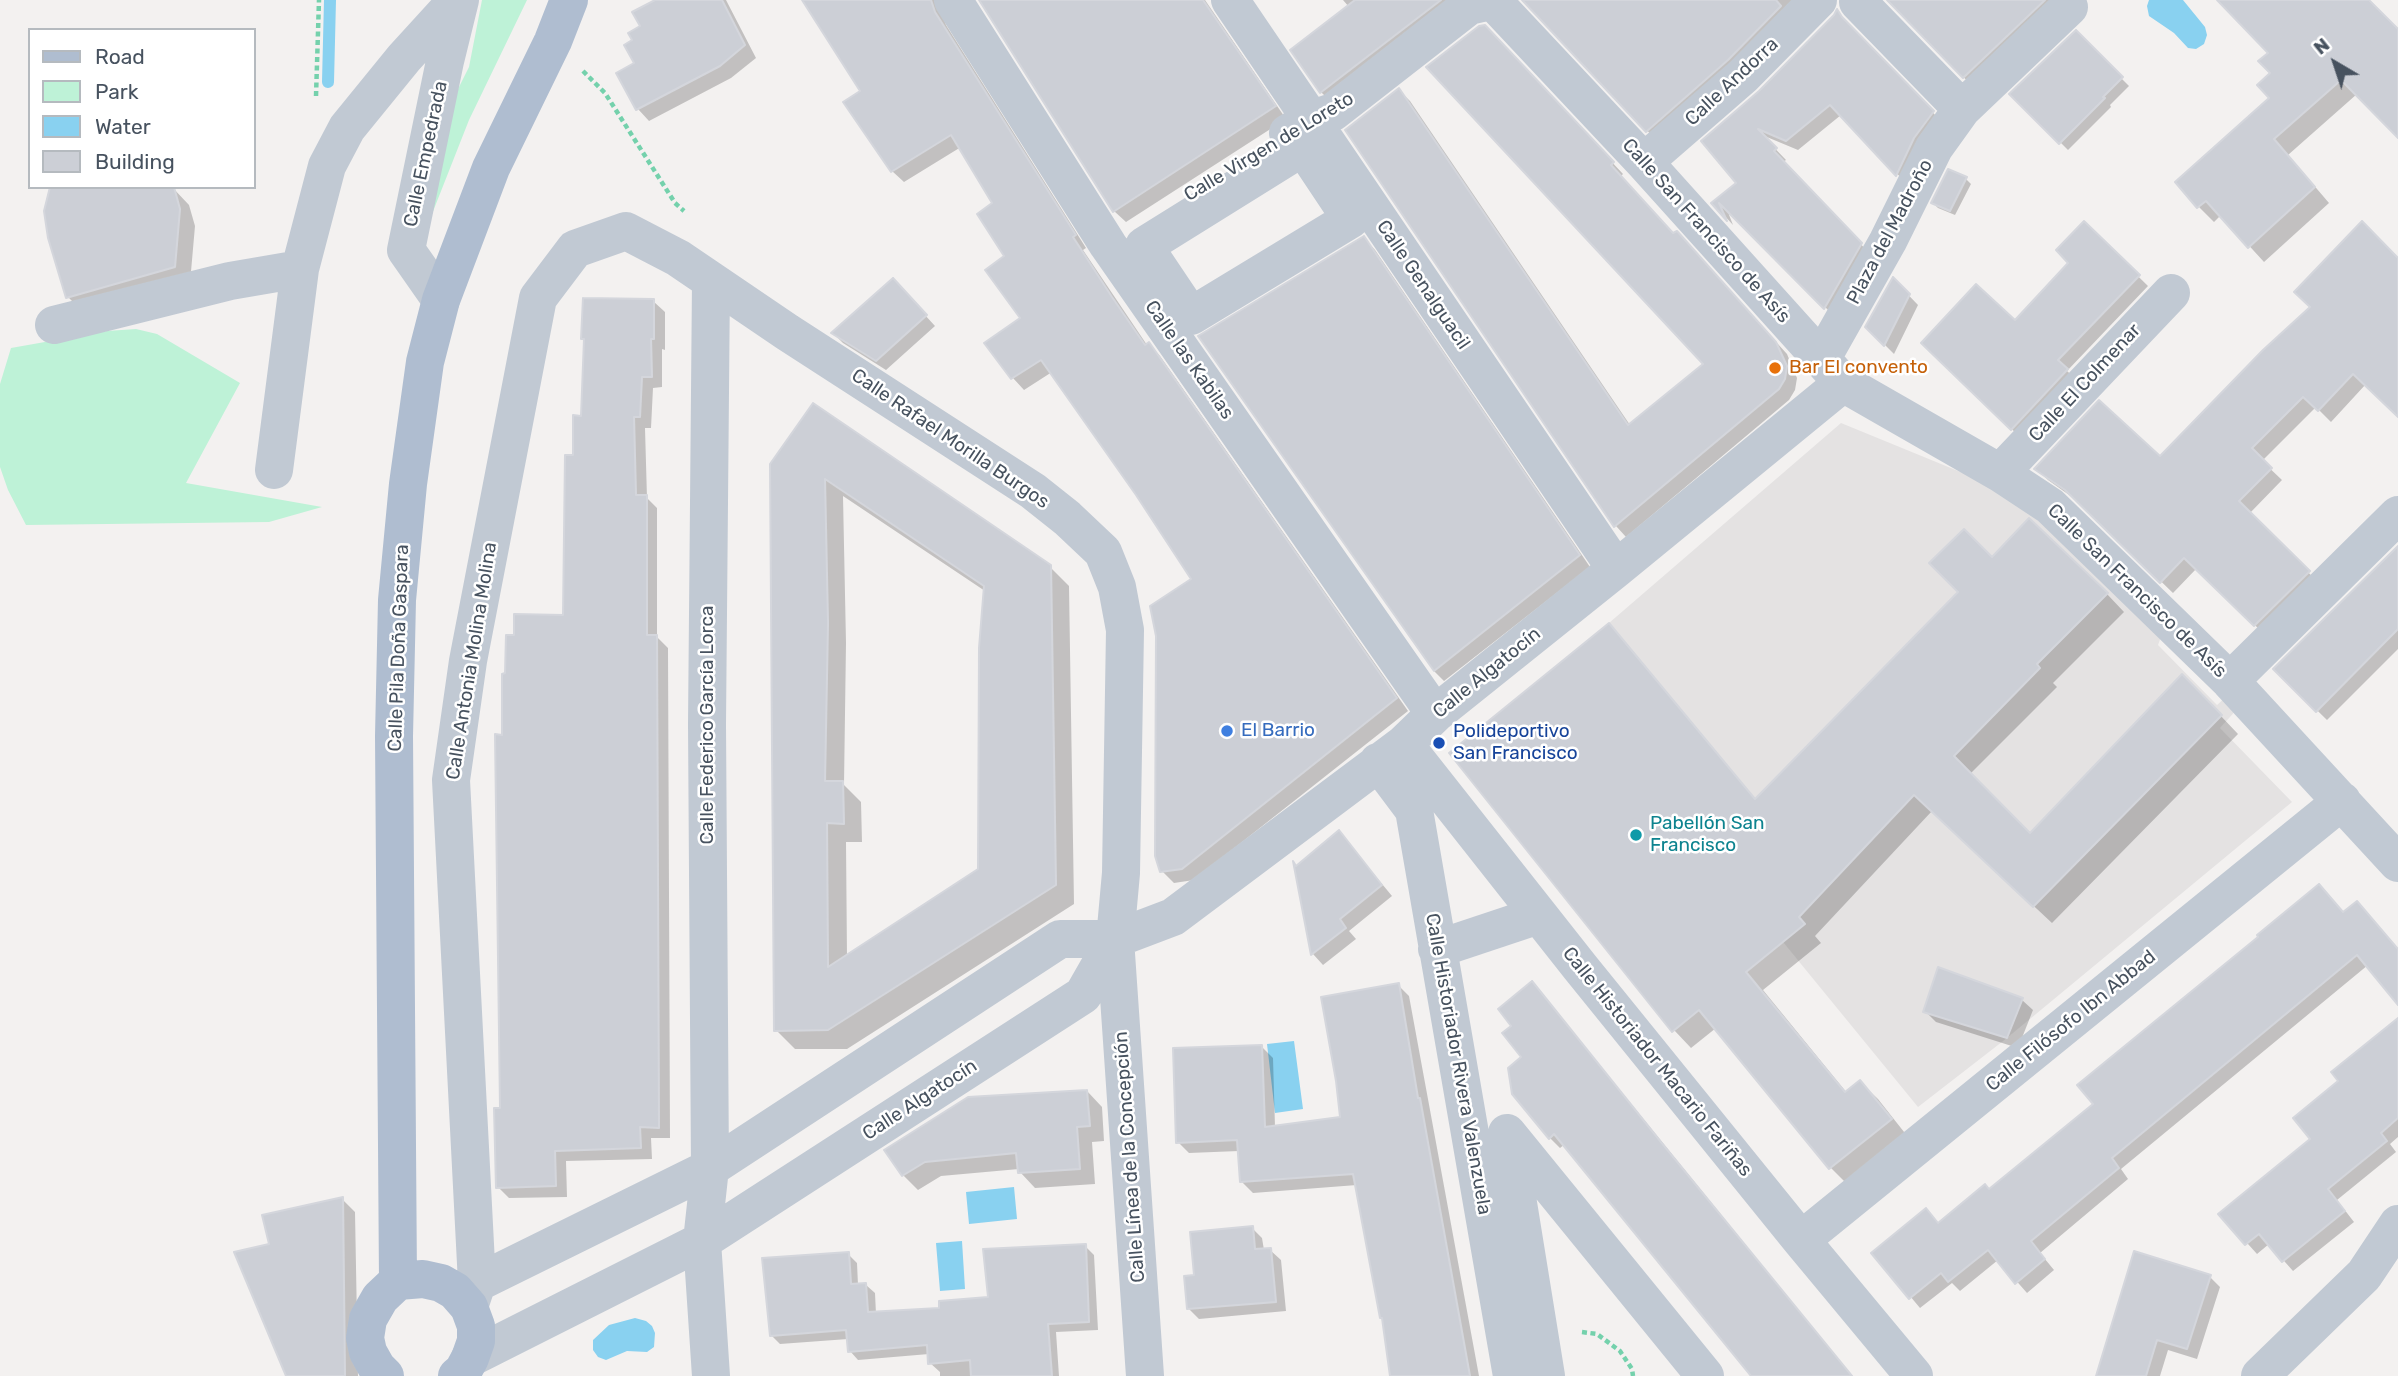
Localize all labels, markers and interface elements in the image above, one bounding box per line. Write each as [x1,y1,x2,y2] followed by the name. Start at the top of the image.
[28,28,256,189] legend
[2300,28,2370,98] north arrow
[1681,33,1783,131] street label: Calle Andorra
[2309,33,2334,60] text: N
[95,44,145,69] text: Road
[95,79,139,104] text: Park
[399,79,453,229] street label: Calle Empedrada
[1180,87,1358,207] street label: Calle Virgen de Loreto
[95,114,151,139] text: Water
[1617,134,1795,328] street label: Calle San Francisco de Asís
[95,149,175,174] text: Building
[1842,156,1938,308] street label: Plaza del Madroño
[1371,216,1475,354] street label: Calle Genalguacil
[1140,296,1238,424] street label: Calle las Kabilas
[2024,319,2146,447] street label: Calle El Colmenar
[1789,357,1928,379] place label: Bar El convento
[1767,360,1783,376] marker: Bar El convento
[847,364,1053,514] street label: Calle Rafael Morilla Burgos
[2043,499,2231,683] street label: Calle San Francisco de Asís
[442,540,502,782] street label: Calle Antonia Molina Molina
[384,544,414,752] street label: Calle Pila Doña Gaspara
[697,605,719,845] street label: Calle Federico García Lorca
[1429,623,1545,723] street label: Calle Algatocín
[1241,720,1315,742] place label: El Barrio
[1453,721,1578,765] place label: Polideportivo San Francisco
[1219,723,1235,739] marker: El Barrio
[1431,735,1447,751] marker: Polideportivo San Francisco
[1650,813,1765,857] place label: Pabellón San Francisco
[1628,827,1644,843] marker: Pabellón San Francisco
[1420,911,1496,1217] street label: Calle Historiador Rivera Valenzuela
[1557,943,1757,1181] street label: Calle Historiador Macario Fariñas
[1982,945,2160,1097] street label: Calle Filósofo Ibn Abbad
[1110,1031,1150,1283] street label: Calle Línea de la Concepción
[859,1055,981,1145] street label: Calle Algatocín

